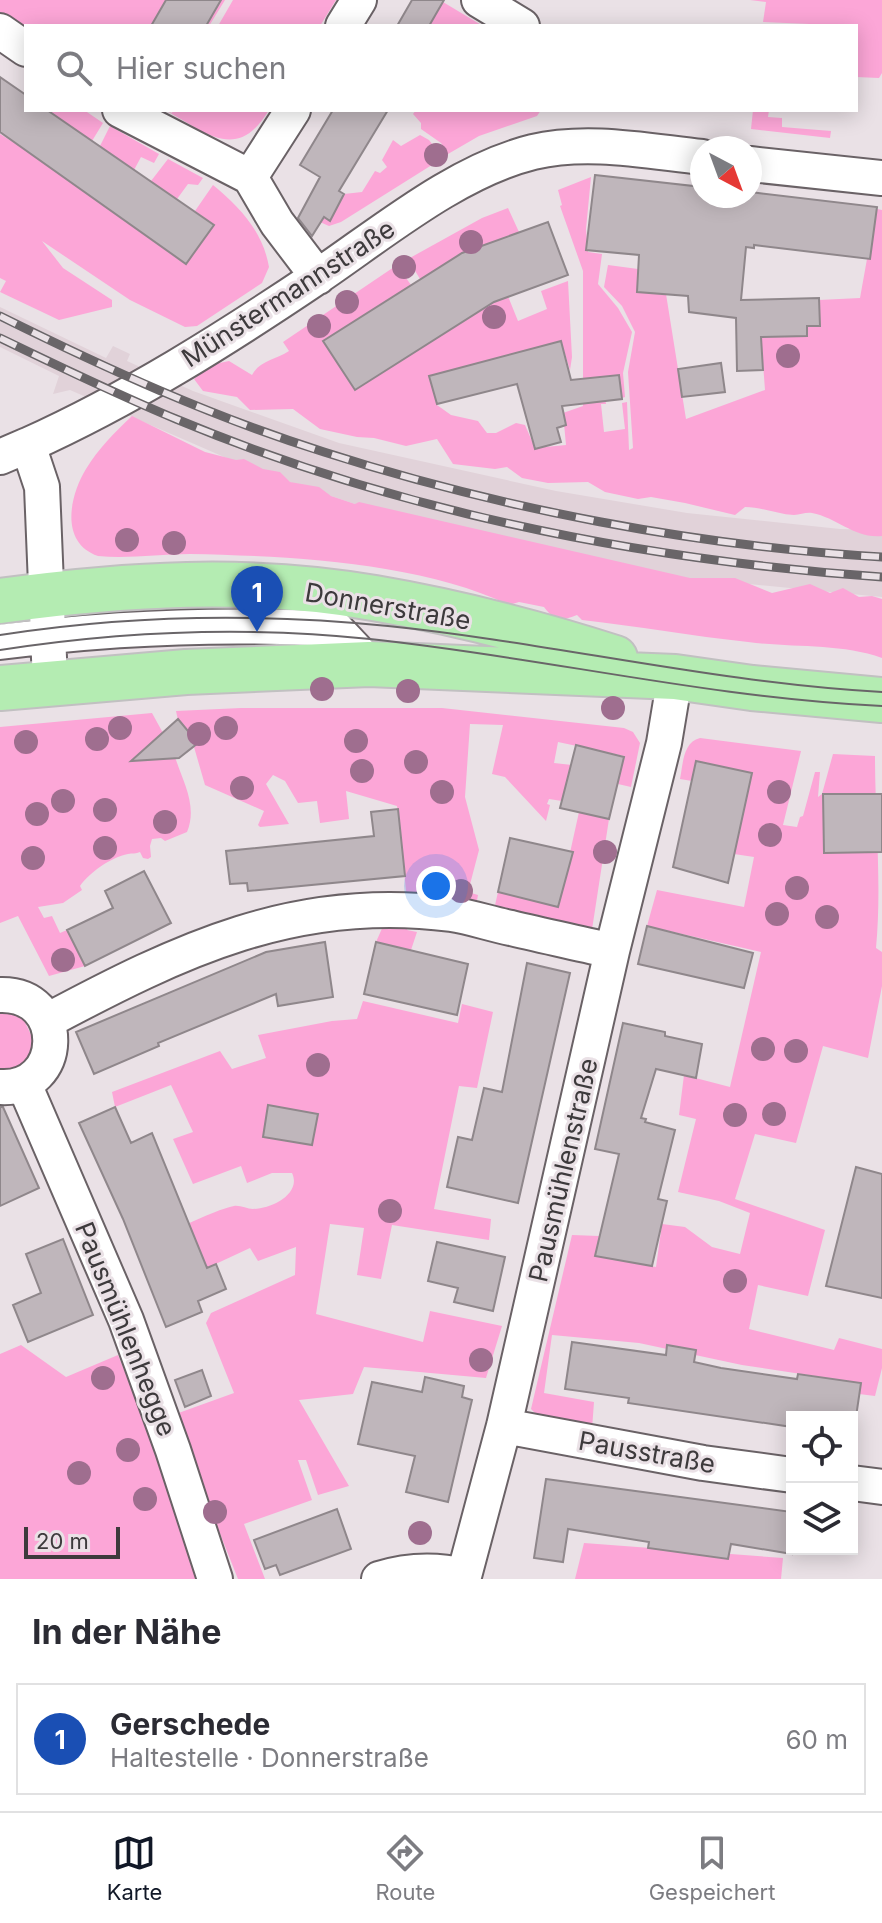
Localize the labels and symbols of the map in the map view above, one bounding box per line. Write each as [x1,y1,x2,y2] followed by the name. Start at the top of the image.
[690,136,762,208] north arrow
[176,213,400,373] street label: Münstermannstraße
[231,566,283,632] pin: 1
[303,576,473,636] street label: Donnerstraße
[416,866,456,906] your location
[522,1055,604,1285] street label: Pausmühlenstraße
[69,1217,183,1441] street label: Pausmühlenhegge
[576,1425,718,1479] street label: Pausstraße
[24,1523,120,1559] scale bar

